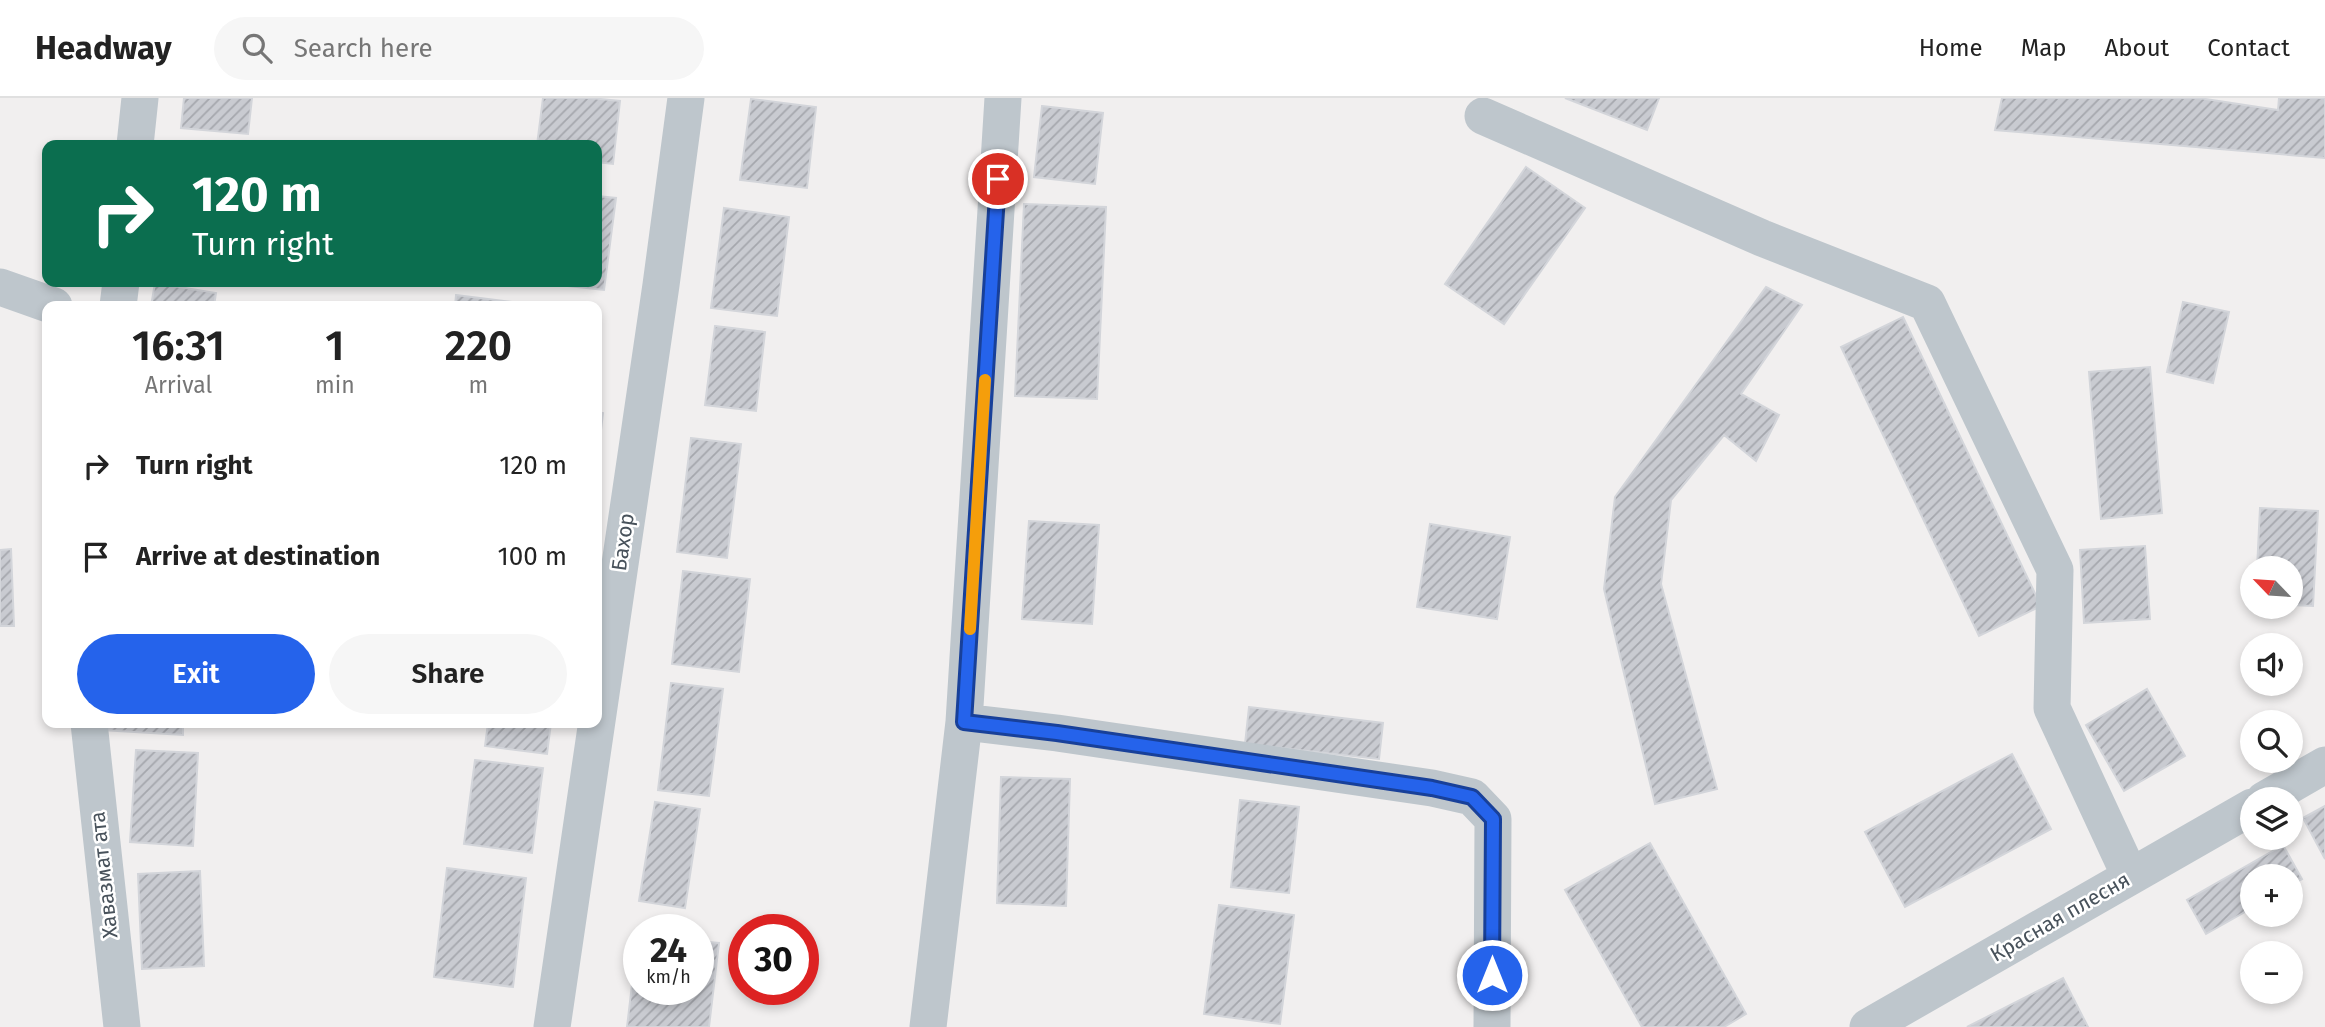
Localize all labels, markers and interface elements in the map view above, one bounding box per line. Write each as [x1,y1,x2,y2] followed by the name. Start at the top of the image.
[214,17,704,80] search box
[35,28,172,68] text: Headway
[238,29,276,67] icon: search
[294,33,433,64] text: Search here
[1919,34,1983,62] text: Home
[2021,34,2067,62] text: Map
[2105,34,2169,62] text: About
[2207,34,2290,62] text: Contact
[968,149,1028,209] pin
[979,160,1017,198] icon: arrive
[192,165,322,224] text: 120 m
[77,168,168,259] icon: right
[192,225,334,263] text: Turn right
[132,321,225,371] text: 16:31
[325,321,344,371] text: 1
[445,321,512,371] text: 220
[145,371,212,399] text: Arrival
[315,371,355,399] text: min
[468,371,488,399] text: m
[77,447,115,485] icon: right
[136,450,253,481] text: Turn right
[499,450,567,481] text: 120 m
[606,511,640,573] street label: Бахор
[77,538,115,576] icon: arrive
[136,541,380,572] text: Arrive at destination
[498,541,567,572] text: 100 m
[2240,556,2303,620] north arrow
[2240,556,2303,1004] map controls
[2240,633,2303,696] button: sound
[77,634,315,714] button: Exit
[329,634,567,714] button: Share
[2240,710,2303,773] button: search
[2240,787,2303,850] button: layers
[84,810,124,940] street label: Хавазмат ата
[2240,864,2303,927] button: +
[1985,866,2135,968] street label: Красная плесня
[728,914,819,1005] speed limit sign: 30
[650,929,687,971] text: 24
[1455,938,1529,1012] position arrow
[2240,941,2303,1004] button: −
[646,966,691,988] text: km/h

